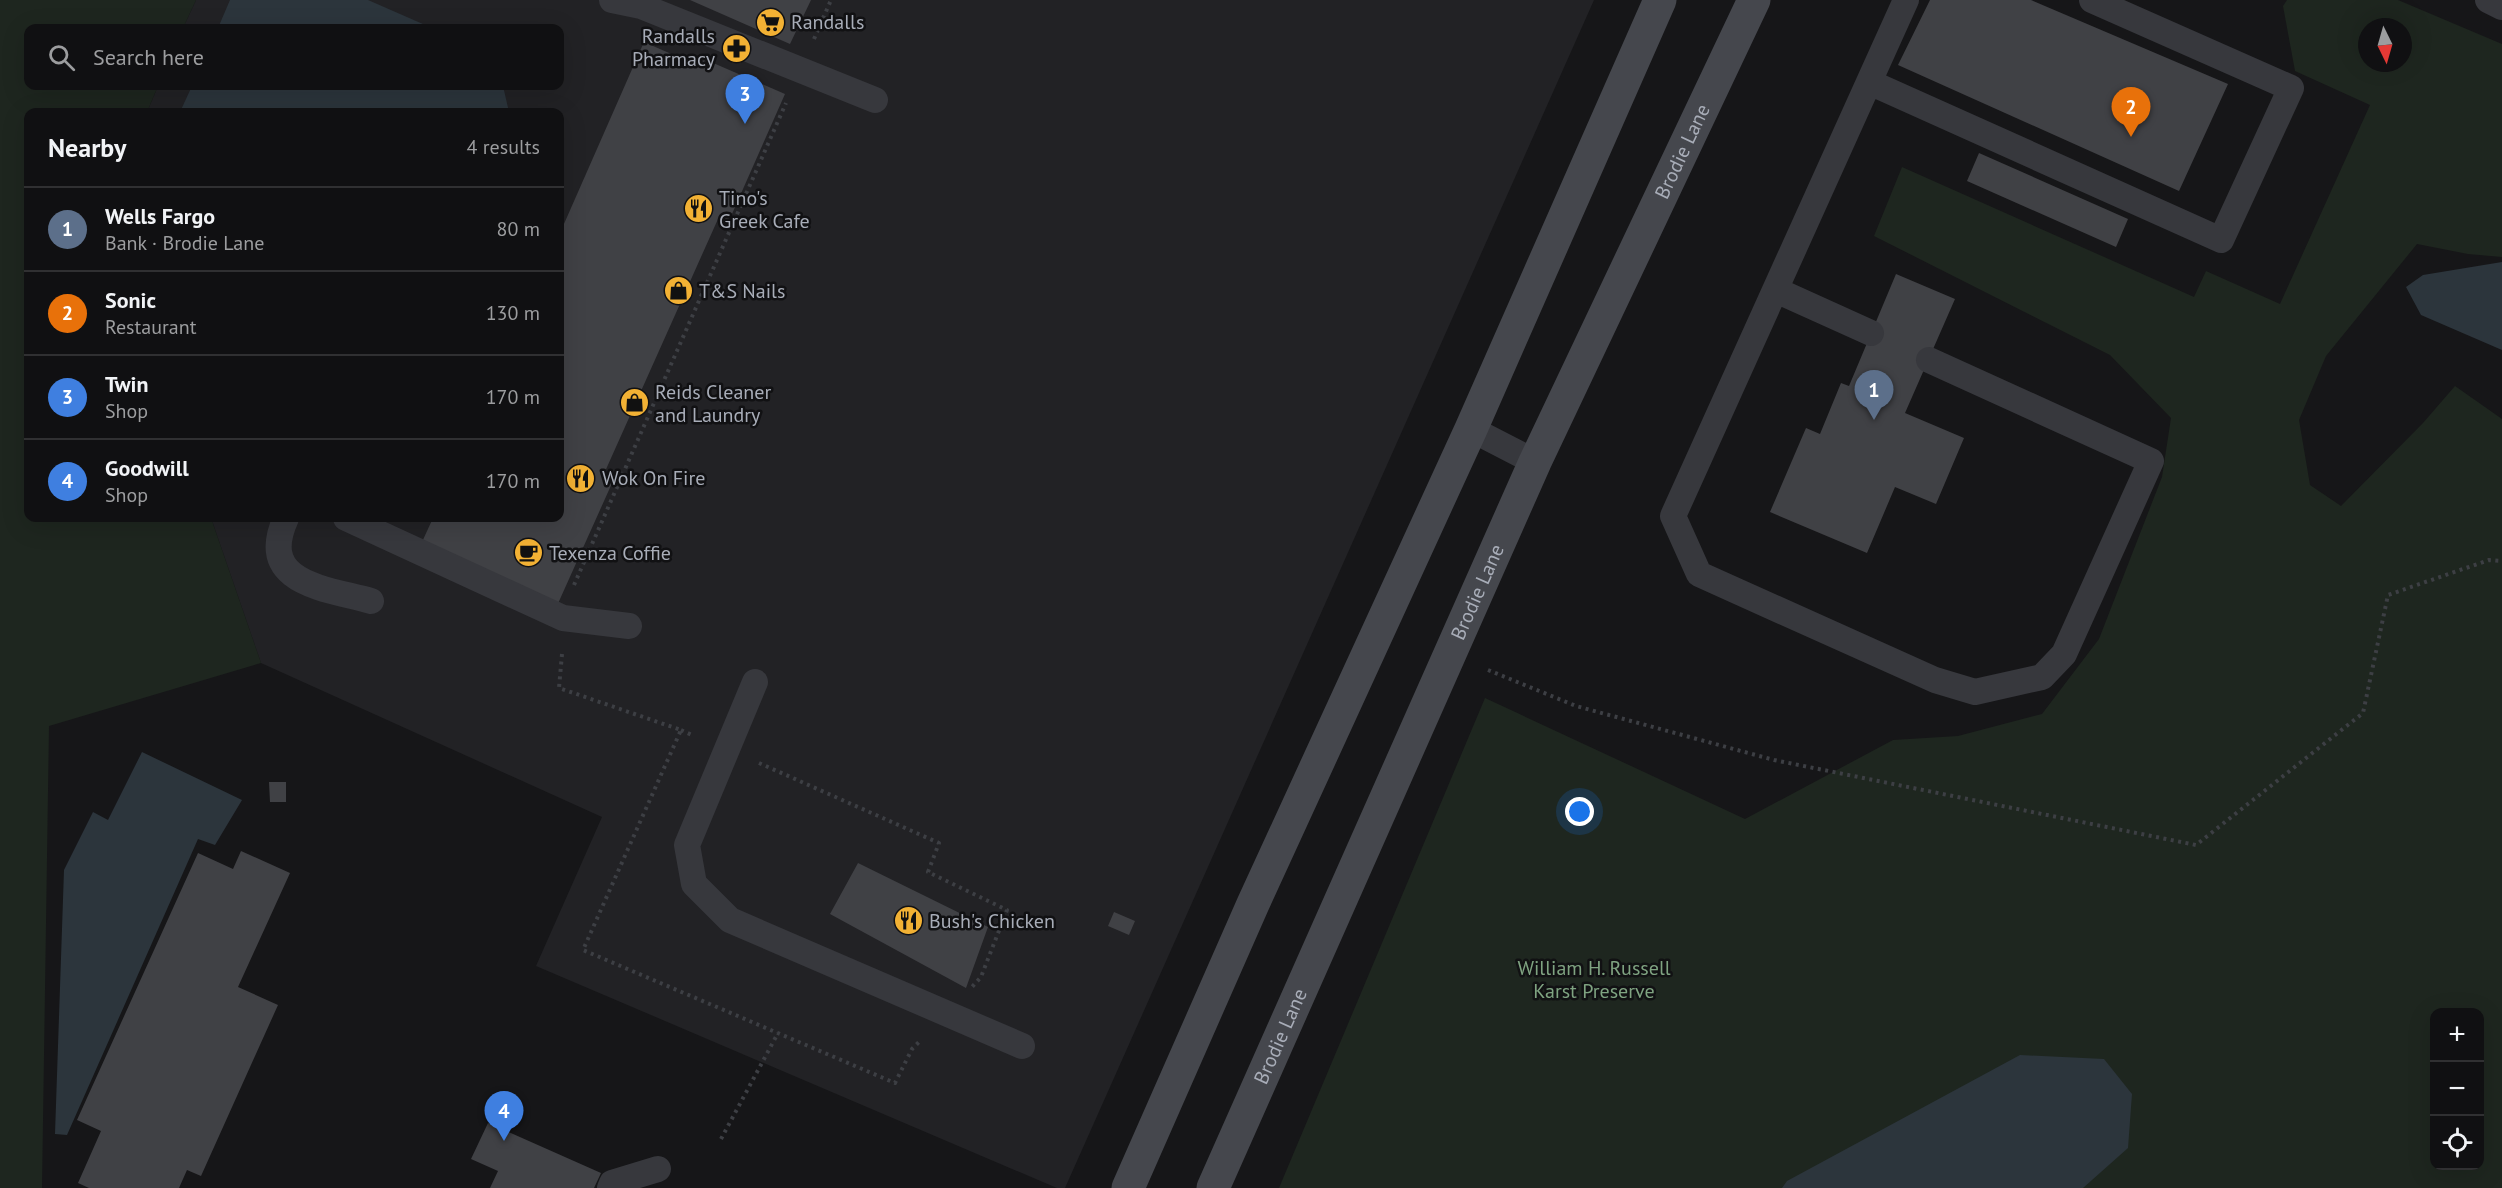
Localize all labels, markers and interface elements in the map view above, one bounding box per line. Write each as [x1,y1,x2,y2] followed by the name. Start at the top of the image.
[754,6,786,38] supermarket icon: Randalls
[791,9,864,35] place label: Randalls
[2358,18,2412,72] north arrow
[632,23,716,72] place label: Randalls Pharmacy
[24,24,564,90] search box
[720,32,752,64] pharmacy icon: Randalls Pharmacy
[45,41,78,74] icon: search
[93,43,204,71] text: Search here
[726,74,764,124] pin: 3
[2112,88,2150,137] pin: 2
[1649,100,1716,203] street label: Brodie Lane
[48,131,126,164] text: Nearby
[467,134,540,160] text: 4 results
[719,185,810,234] place label: Tino's Greek Cafe
[682,193,714,225] restaurant icon: Tino's Greek Cafe
[105,202,215,230] text: Wells Fargo
[62,216,73,242] text: 1
[497,216,540,242] text: 80 m
[105,230,264,256] text: Bank · Brodie Lane
[662,275,694,307] shop icon: T&S Nails
[699,278,785,304] place label: T&S Nails
[105,286,156,314] text: Sonic
[62,300,73,326] text: 2
[486,300,540,326] text: 130 m
[105,314,196,340] text: Restaurant
[105,370,148,398] text: Twin
[1854,370,1894,420] pin: 1
[655,379,771,428] place label: Reids Cleaner and Laundry
[62,384,73,410] text: 3
[486,384,540,410] text: 170 m
[618,387,650,419] shop icon: Reids Cleaner and Laundry
[105,398,148,424] text: Shop
[105,454,189,482] text: Goodwill
[565,462,597,494] restaurant icon: Wok On Fire
[602,465,705,491] place label: Wok On Fire
[62,468,73,494] text: 4
[486,468,540,494] text: 170 m
[105,482,148,508] text: Shop
[512,537,544,569] cafe icon: Texenza Coffie
[549,540,671,566] place label: Texenza Coffie
[1445,540,1510,644] street label: Brodie Lane
[1565,797,1594,826] your location
[892,905,924,937] restaurant icon: Bush's Chicken
[929,908,1055,934] place label: Bush's Chicken
[1517,955,1671,1004] park label: William H. Russell Karst Preserve
[1248,984,1313,1088] street label: Brodie Lane
[2430,1008,2484,1170] map controls
[2430,1008,2484,1062] button: +
[2430,1062,2484,1116] button: −
[484,1092,524,1141] pin: 4
[2430,1116,2484,1170] button: locate

